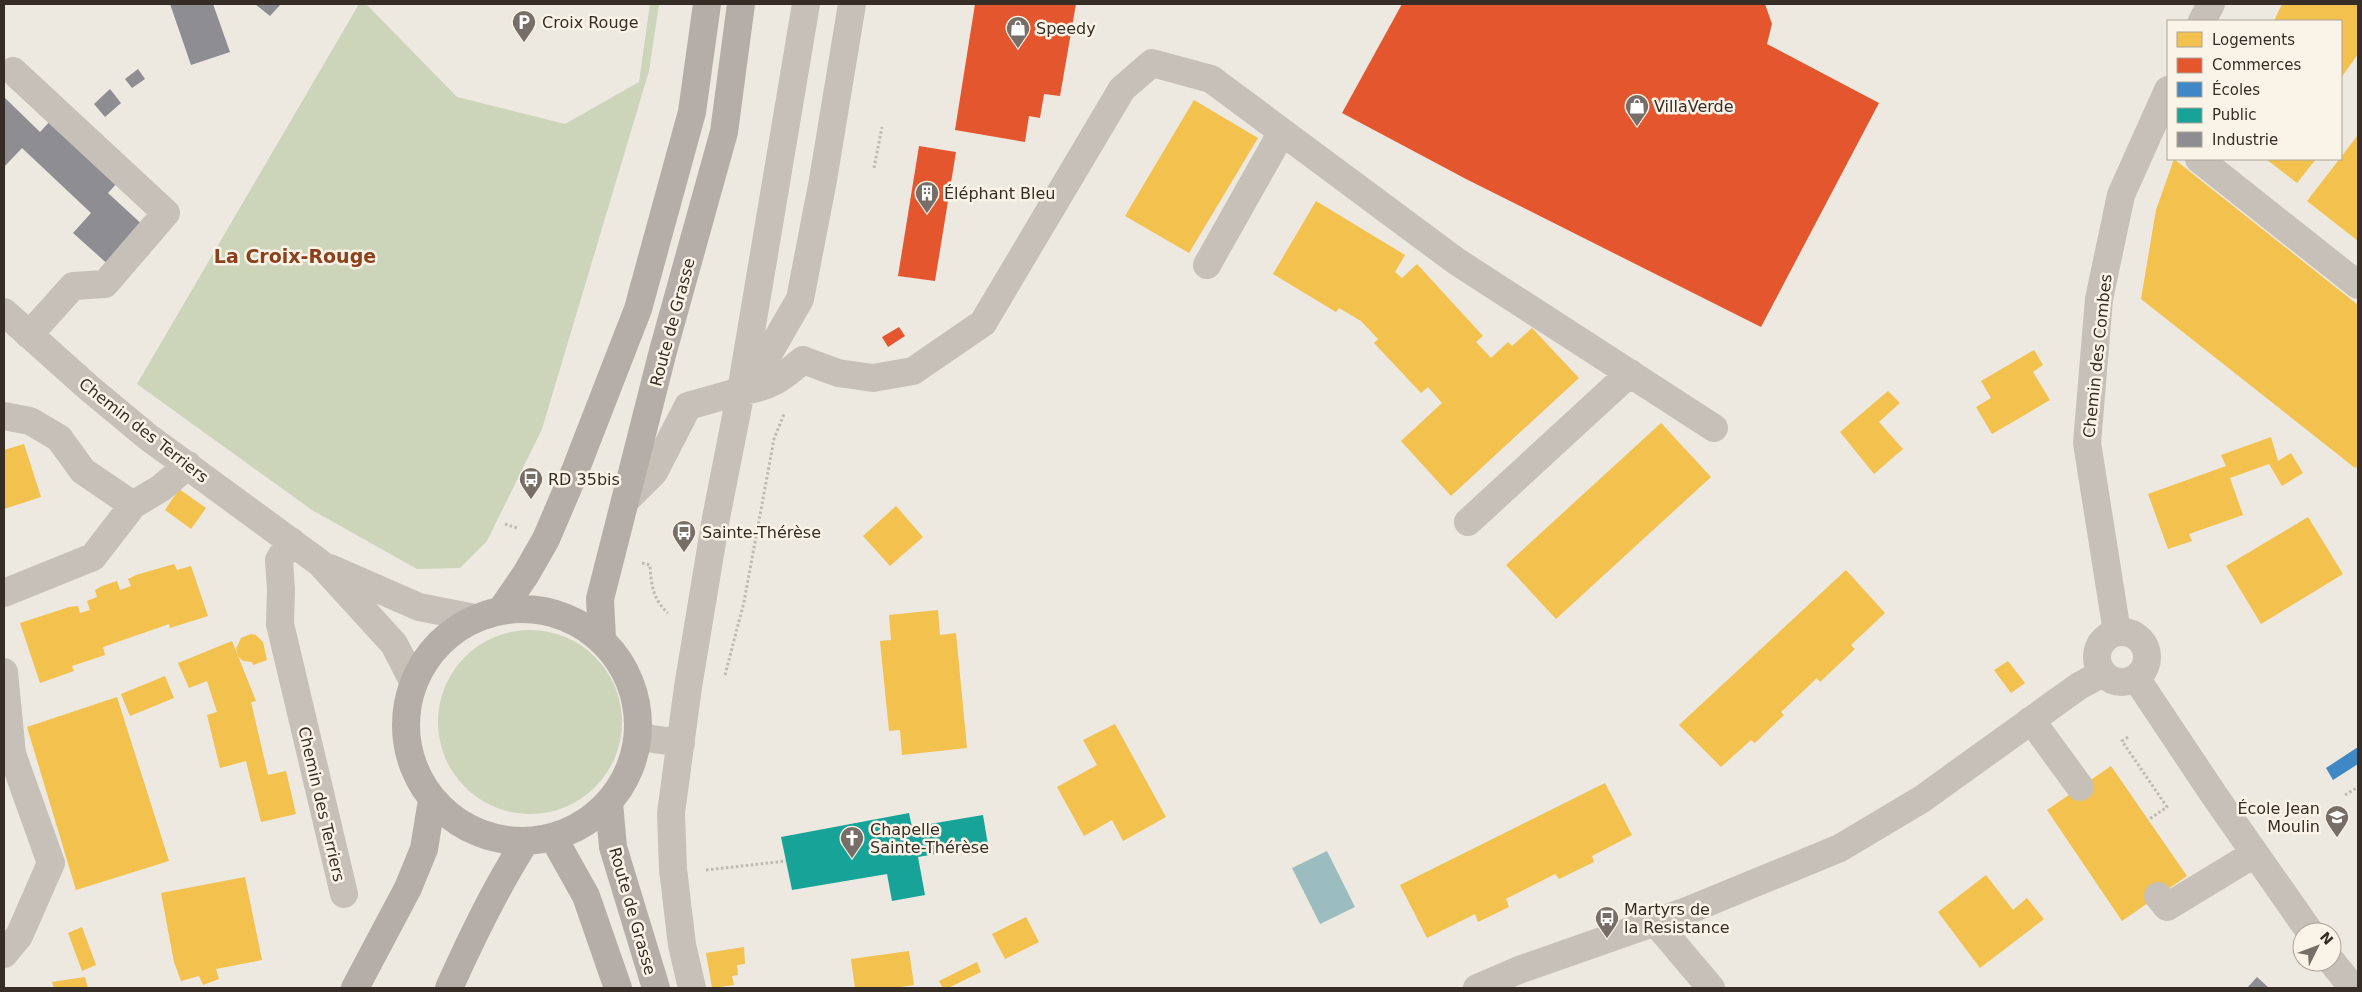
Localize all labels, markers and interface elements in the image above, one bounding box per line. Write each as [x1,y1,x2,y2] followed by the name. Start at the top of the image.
[511,9,537,43] parking icon: Croix Rouge
[542,13,639,32] place label: Croix Rouge
[1005,15,1031,49] shop icon: Speedy
[1036,19,1096,38] place label: Speedy
[2167,20,2342,160] legend
[2212,31,2295,49] text: Logements
[2212,56,2301,74] text: Commerces
[2212,80,2260,99] text: Écoles
[1624,93,1650,127] shop icon: VillaVerde
[1654,97,1734,116] place label: VillaVerde
[2212,106,2256,124] text: Public
[2212,131,2278,149] text: Industrie
[914,180,940,214] building icon: Éléphant Bleu
[944,184,1055,203] place label: Éléphant Bleu
[214,245,376,267] district label: La Croix-Rouge
[646,256,699,388] street label: Route de Grasse
[2079,273,2116,439] street label: Chemin des Combes
[75,374,212,487] street label: Chemin des Terriers
[518,466,544,500] bus stop icon: RD 35bis
[548,470,620,489] place label: RD 35bis
[671,519,697,553] bus stop icon: Sainte-Thérèse
[702,523,821,542] place label: Sainte-Thérèse
[294,725,349,884] street label: Chemin des Terriers
[2237,799,2320,836] place label: École Jean Moulin
[2324,804,2350,838] school or university icon: École Jean Moulin
[870,820,989,857] place label: Chapelle Sainte-Thérèse
[839,825,865,859] church icon: Chapelle Sainte-Thérèse
[605,845,660,977] street label: Route de Grasse
[1624,900,1730,937] place label: Martyrs de la Resistance
[1594,905,1620,939] bus stop icon: Martyrs de la Resistance
[2292,922,2342,972] north arrow
[2317,929,2337,948] text: N

